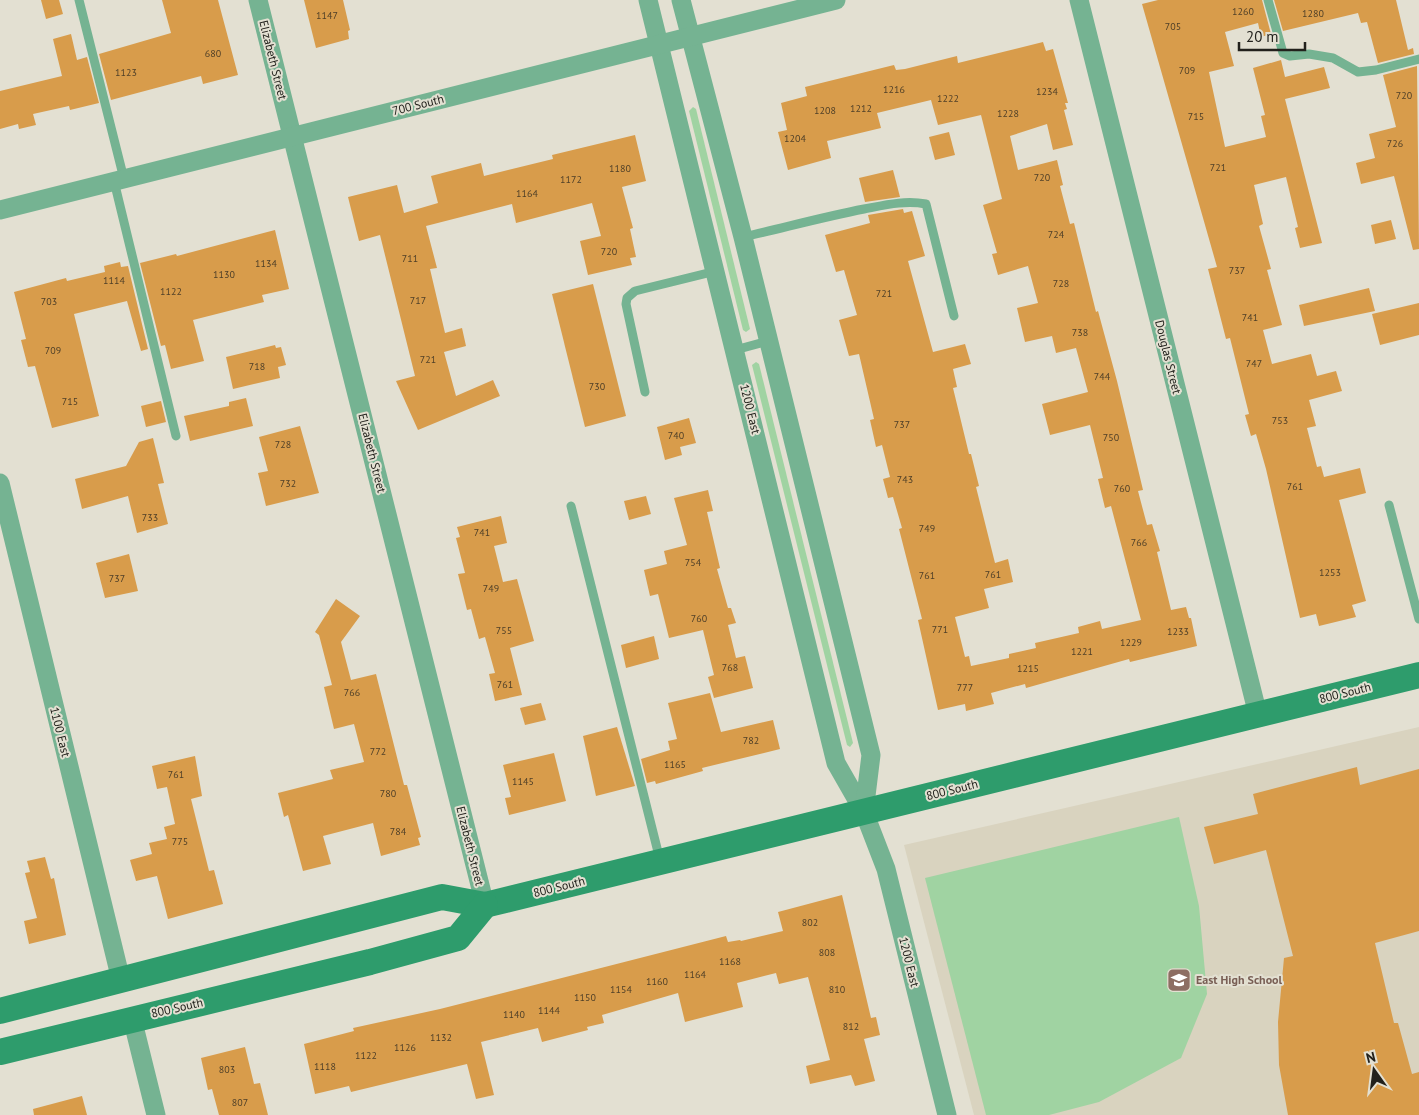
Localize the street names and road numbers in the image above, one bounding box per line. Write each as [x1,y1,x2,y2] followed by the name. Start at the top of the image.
[256,19,291,101] street label: Elizabeth Street
[390,91,445,118] street label: 700 South
[1152,318,1185,395] street label: Douglas Street
[737,382,764,435] street label: 1200 East
[355,412,390,494] street label: Elizabeth Street
[1317,679,1372,706] street label: 800 South
[47,705,74,758] street label: 1100 East
[924,776,979,803] street label: 800 South
[453,805,488,887] street label: Elizabeth Street
[531,873,586,900] street label: 800 South
[896,935,923,988] street label: 1200 East
[150,994,204,1021] street label: 800 South

